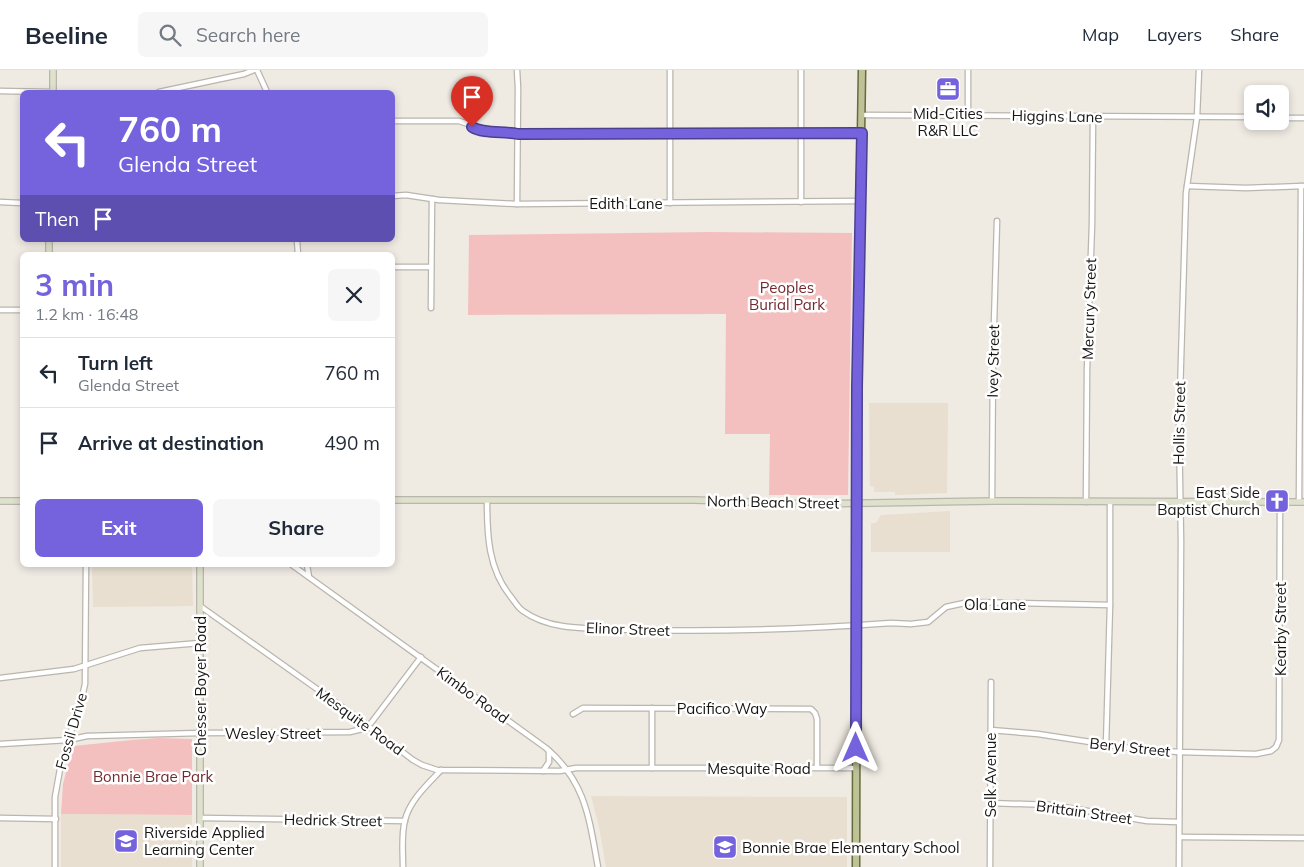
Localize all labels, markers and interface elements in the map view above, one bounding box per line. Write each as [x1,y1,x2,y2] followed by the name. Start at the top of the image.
[138,12,488,57] search box
[25,20,108,50] text: Beeline
[156,21,184,49] icon: search
[196,23,300,47] text: Search here
[1082,23,1119,46] text: Map
[1147,23,1202,46] text: Layers
[1230,23,1279,46] text: Share
[451,76,493,127] pin
[935,76,961,102] office icon: Mid-Cities R&R LLC
[458,83,486,111] icon: arrive
[1244,85,1289,130] map controls
[1244,85,1289,130] button: sound
[913,104,983,140] place label: Mid-Cities R&R LLC
[1011,106,1103,126] street label: Higgins Lane
[118,107,222,151] text: 760 m
[35,110,100,175] icon: left
[118,150,257,178] text: Glenda Street
[589,194,663,213] street label: Edith Lane
[89,205,117,233] icon: arrive
[35,207,79,231] text: Then
[1078,258,1100,360] street label: Mercury Street
[35,266,114,304] text: 3 min
[328,269,380,321] button: close
[749,278,825,314] park label: Peoples Burial Park
[35,304,138,324] text: 1.2 km · 16:48
[983,324,1003,398] street label: Ivey Street
[78,351,153,375] text: Turn left
[35,359,63,387] icon: left
[324,361,380,385] text: 760 m
[78,375,179,395] text: Glenda Street
[1169,381,1189,465] street label: Hollis Street
[35,429,63,457] icon: arrive
[78,431,264,455] text: Arrive at destination
[324,431,380,455] text: 490 m
[1157,483,1260,519] place label: East Side Baptist Church
[1264,488,1290,514] church icon: East Side Baptist Church
[707,491,839,513] street label: North Beach Street
[35,499,203,557] button: Exit
[213,499,380,557] button: Share
[1271,582,1290,676] street label: Kearby Street
[964,595,1026,614] street label: Ola Lane
[191,616,210,756] street label: Chesser Boyer Road
[586,618,670,640] street label: Elinor Street
[433,662,513,728] street label: Kimbo Road
[312,683,408,759] street label: Mesquite Road
[51,690,91,772] street label: Fossil Drive
[677,699,767,718] street label: Pacifico Way
[829,721,881,773] position arrow
[225,724,321,743] street label: Wesley Street
[981,733,1000,817] street label: Selk Avenue
[1089,733,1171,761] street label: Beryl Street
[707,759,811,778] street label: Mesquite Road
[93,767,213,786] park label: Bonnie Brae Park
[1035,796,1133,828] street label: Brittain Street
[284,810,382,830] street label: Hedrick Street
[144,823,265,859] place label: Riverside Applied Learning Center
[113,828,139,854] school or university icon: Riverside Applied Learning Center
[712,834,738,860] school or university icon: Bonnie Brae Elementary School
[742,838,960,857] place label: Bonnie Brae Elementary School

